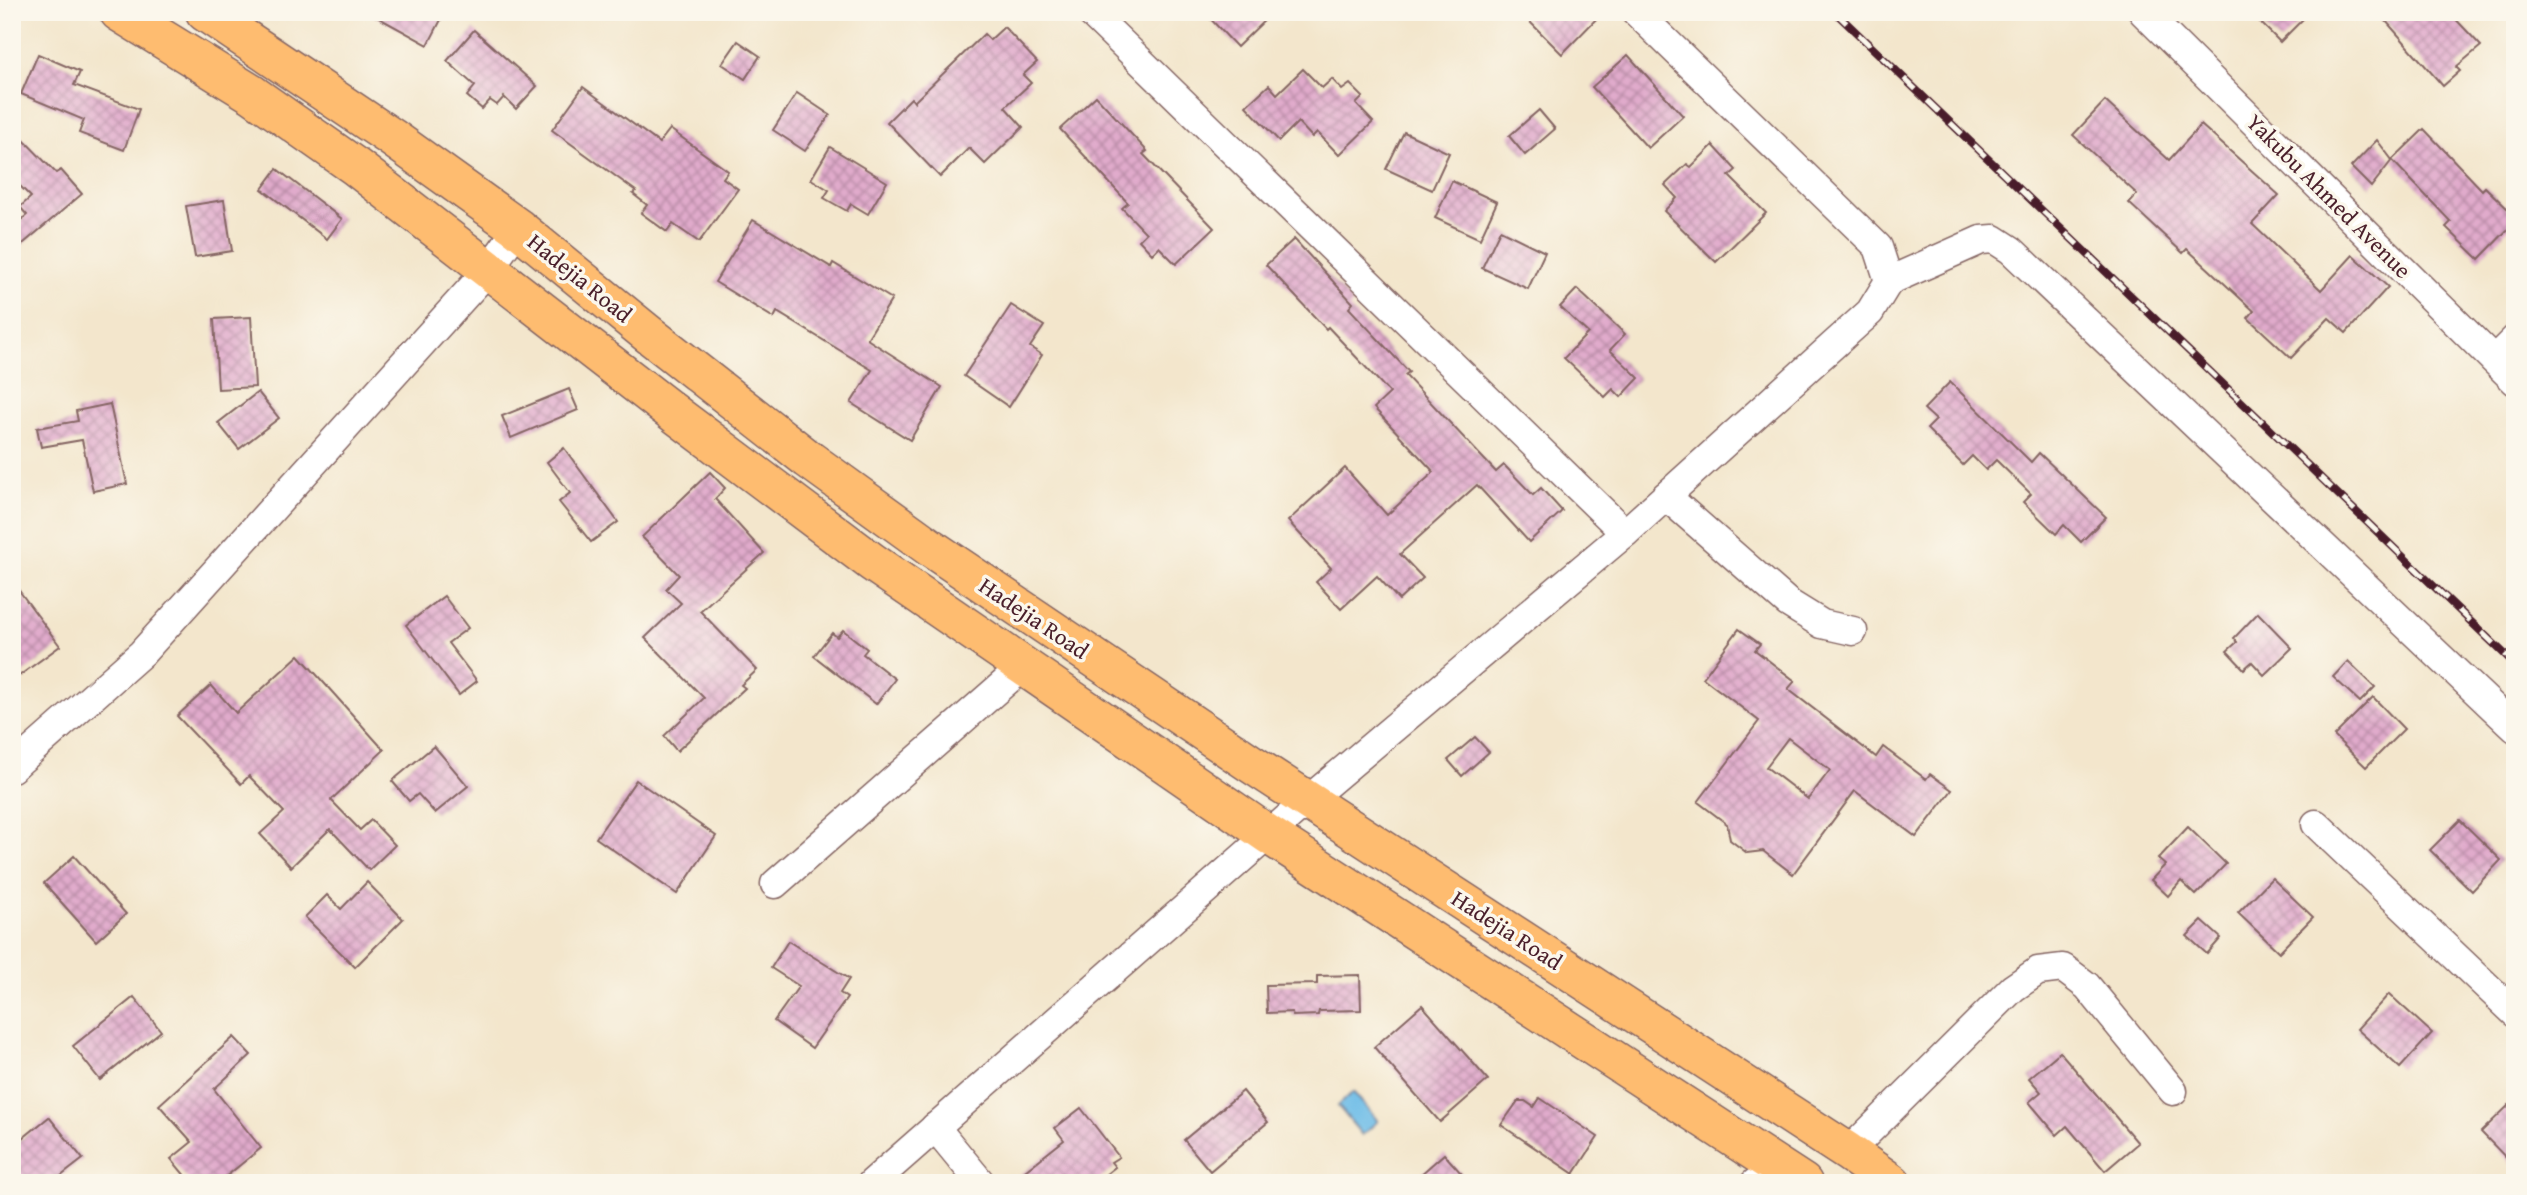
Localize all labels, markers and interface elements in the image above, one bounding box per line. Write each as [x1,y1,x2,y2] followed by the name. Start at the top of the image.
[2239,106,2419,286] street label: Yakubu Ahmed Avenue
[521,225,640,331] street label: Hadejia Road
[973,569,1096,667] street label: Hadejia Road
[1445,881,1570,978] street label: Hadejia Road

